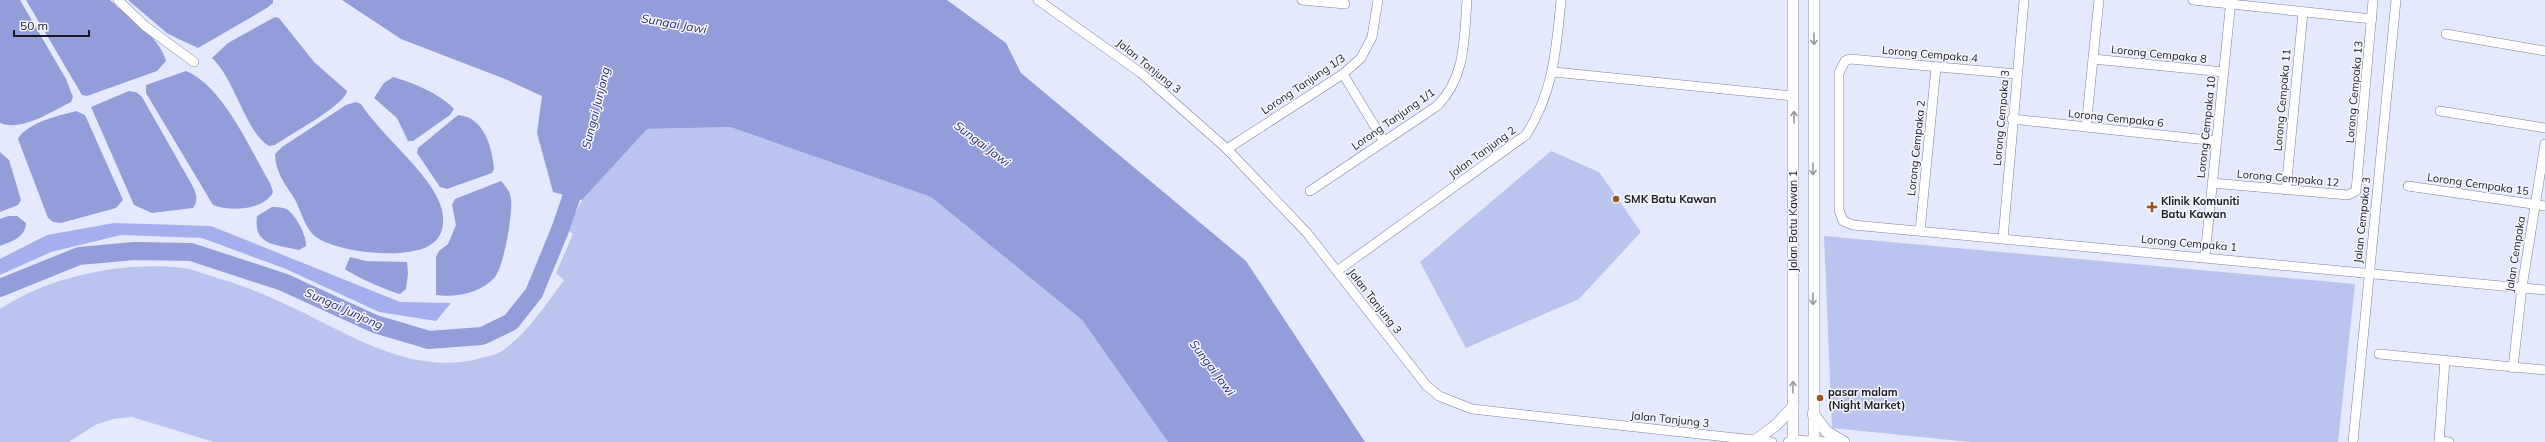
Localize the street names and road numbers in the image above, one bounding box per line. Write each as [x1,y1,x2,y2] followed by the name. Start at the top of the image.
[1114,36,1184,96] street label: Jalan Tanjung 3
[2343,40,2365,144] street label: Lorong Cempaka 13
[2111,42,2208,66] street label: Lorong Cempaka 8
[1882,43,1979,65] street label: Lorong Cempaka 4
[2271,48,2293,152] street label: Lorong Cempaka 11
[1258,51,1348,117] street label: Lorong Tanjung 1/3
[1990,70,2012,166] street label: Lorong Cempaka 3
[2194,75,2218,179] street label: Lorong Cempaka 10
[1349,85,1437,153] street label: Lorong Tanjung 1/1
[1904,99,1928,196] street label: Lorong Cempaka 2
[2068,106,2165,130] street label: Lorong Cempaka 6
[1446,123,1518,181] street label: Jalan Tanjung 2
[2236,167,2340,189] street label: Lorong Cempaka 12
[1786,170,1800,272] street label: Jalan Batu Kawan 1
[2426,170,2530,198] street label: Lorong Cempaka 15
[2351,176,2373,264] street label: Jalan Cempaka 3
[2502,215,2528,293] street label: Jalan Cempaka
[2141,232,2237,254] street label: Lorong Cempaka 1
[1345,266,1405,336] street label: Jalan Tanjung 3
[1630,408,1710,430] street label: Jalan Tanjung 3

